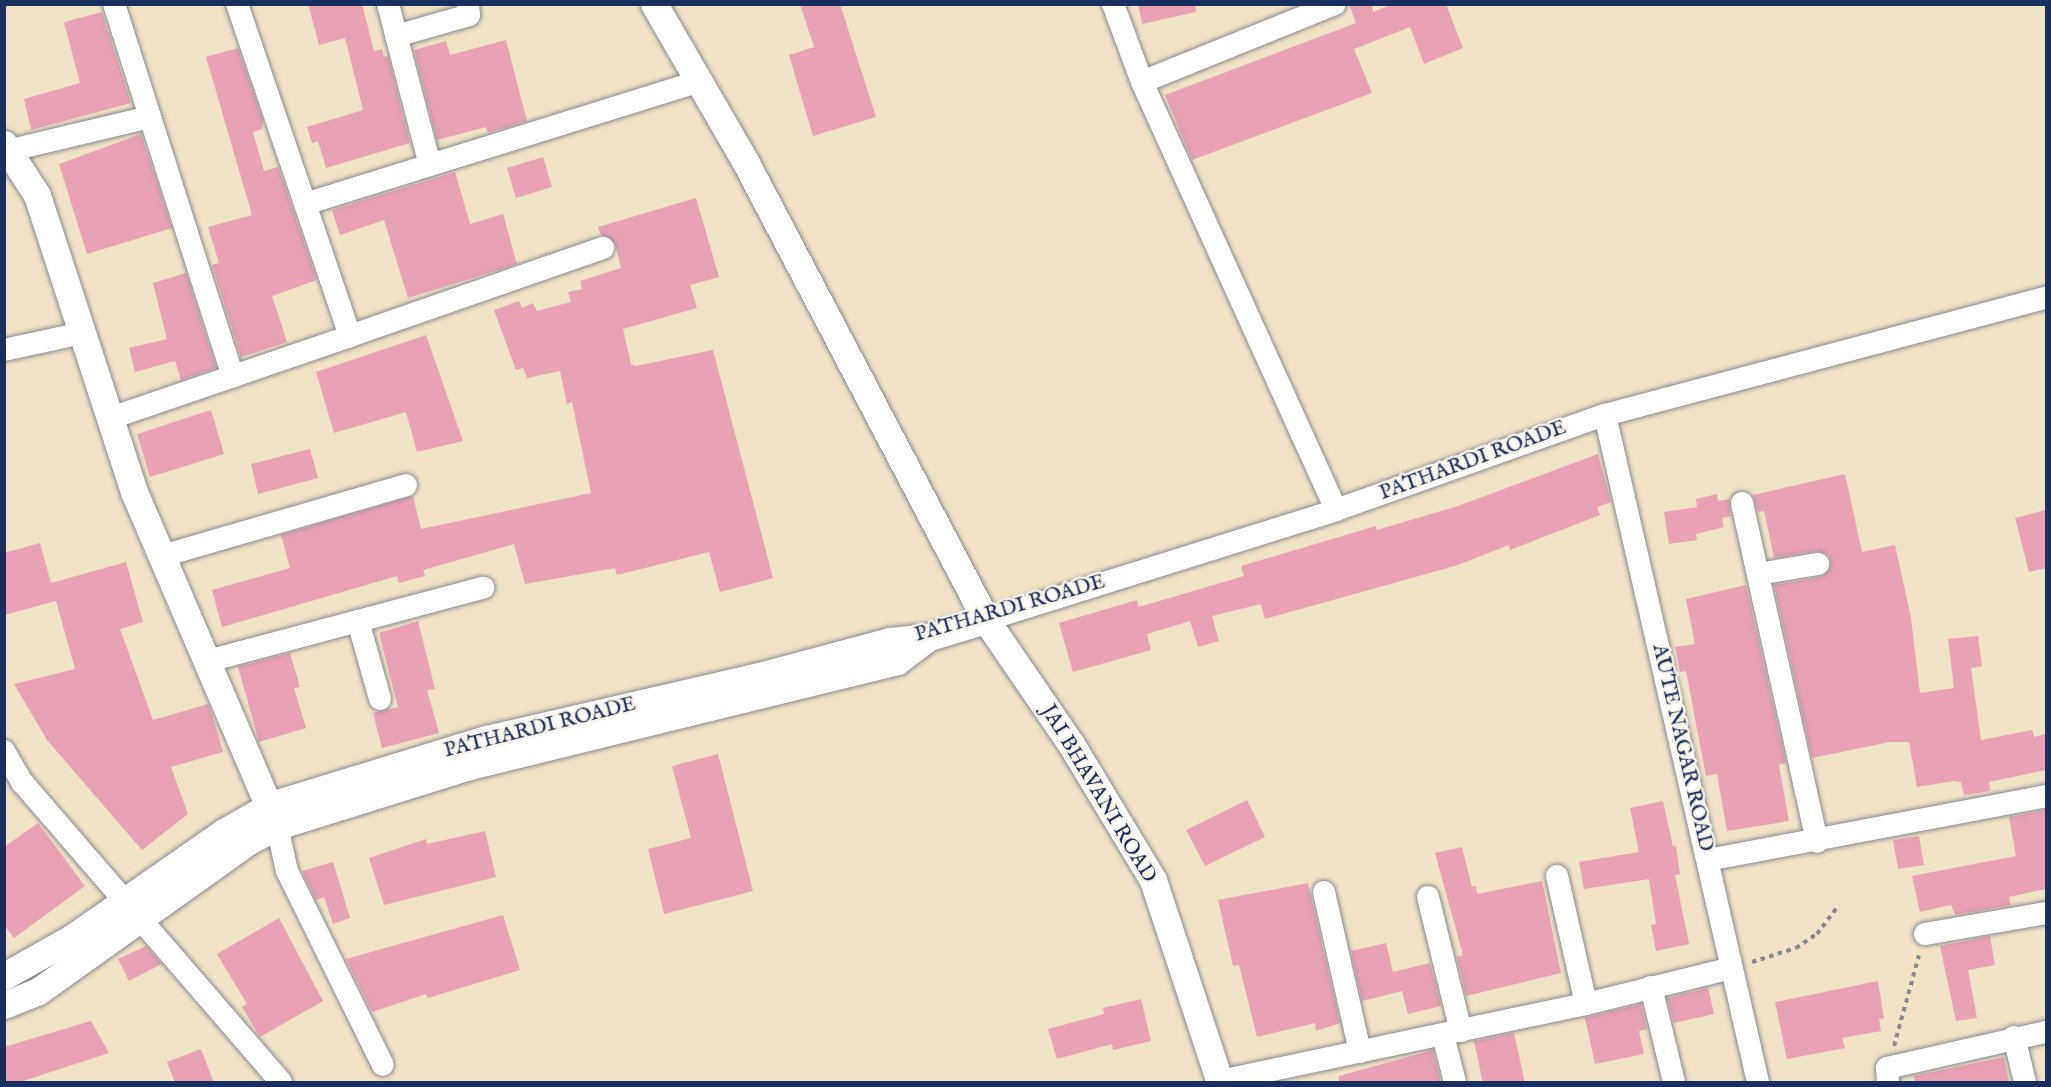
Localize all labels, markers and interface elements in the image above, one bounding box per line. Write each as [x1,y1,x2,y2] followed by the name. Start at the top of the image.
[1376,416,1570,506] street label: PATHARDI ROADE
[912,570,1108,648] street label: PATHARDI ROADE
[1646,642,1718,854] street label: AUTE NAGAR ROAD
[442,692,638,764] street label: PATHARDI ROADE
[1035,700,1161,888] street label: JAI BHAVANI ROAD

